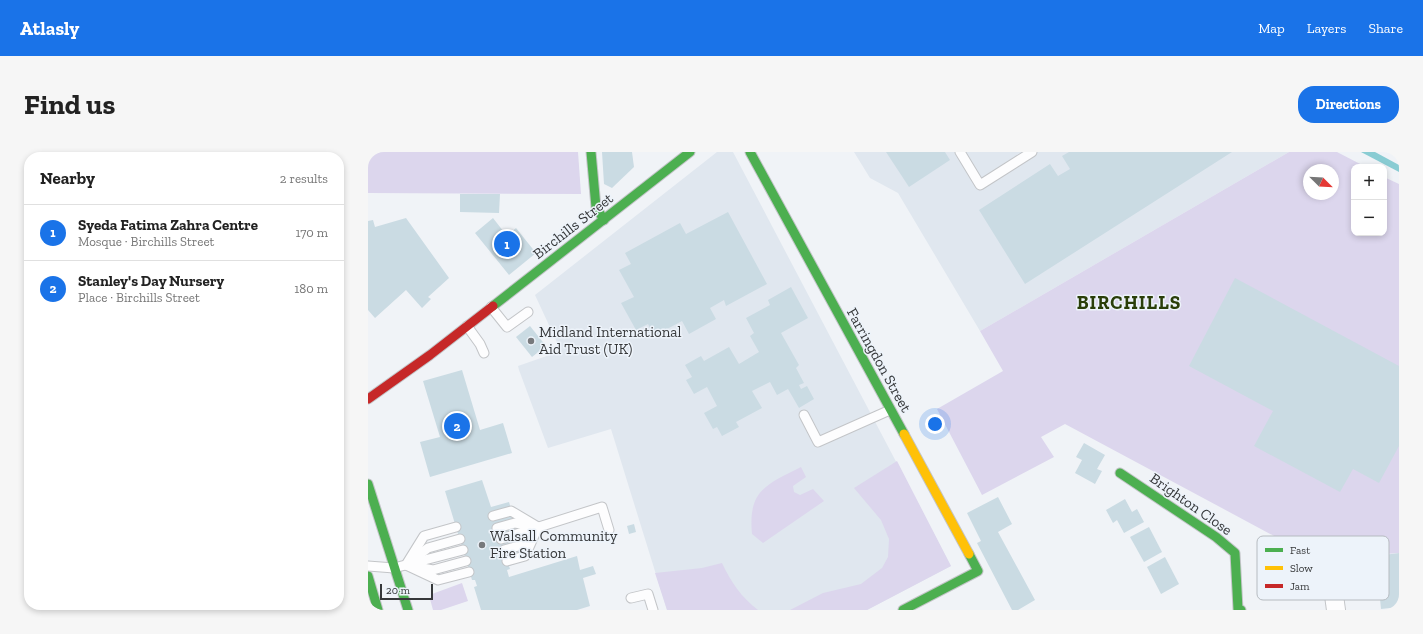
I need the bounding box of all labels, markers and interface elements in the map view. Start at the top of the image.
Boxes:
text: Atlasly [20,17,79,40]
text: Map [1258,20,1285,37]
text: Layers [1307,20,1346,37]
text: Share [1368,20,1403,37]
button: Directions [1298,86,1399,123]
text: Find us [24,88,115,121]
north arrow [1303,164,1339,200]
map controls [1351,164,1387,236]
button: + [1351,164,1387,200]
text: Nearby [40,168,95,188]
text: 2 results [280,171,328,186]
street label: Birchills Street [529,189,617,263]
button: − [1351,200,1387,236]
text: Syeda Fatima Zahra Centre [78,216,258,234]
text: 1 [50,225,56,240]
text: 170 m [295,225,328,240]
pin: 1 [494,229,520,259]
text: Mosque · Birchills Street [78,234,214,249]
text: Stanley's Day Nursery [78,272,224,290]
text: 2 [50,281,56,296]
text: 180 m [294,281,328,296]
text: Place · Birchills Street [78,290,200,305]
district label: BIRCHILLS [1077,291,1181,314]
street label: Farringdon Street [843,305,915,416]
place label: Midland International Aid Trust (UK) [539,323,682,358]
marker: Midland International Aid Trust (UK) [526,336,536,346]
pin: 2 [444,411,470,441]
your location [925,414,945,434]
street label: Brighton Close [1146,469,1236,539]
place label: Walsall Community Fire Station [490,527,618,562]
legend [1257,536,1389,600]
marker: Walsall Community Fire Station [477,540,487,550]
text: Fast [1290,544,1311,557]
text: Slow [1290,562,1313,575]
text: Jam [1290,580,1310,593]
scale bar [380,582,433,601]
text: 20 m [386,584,410,597]

